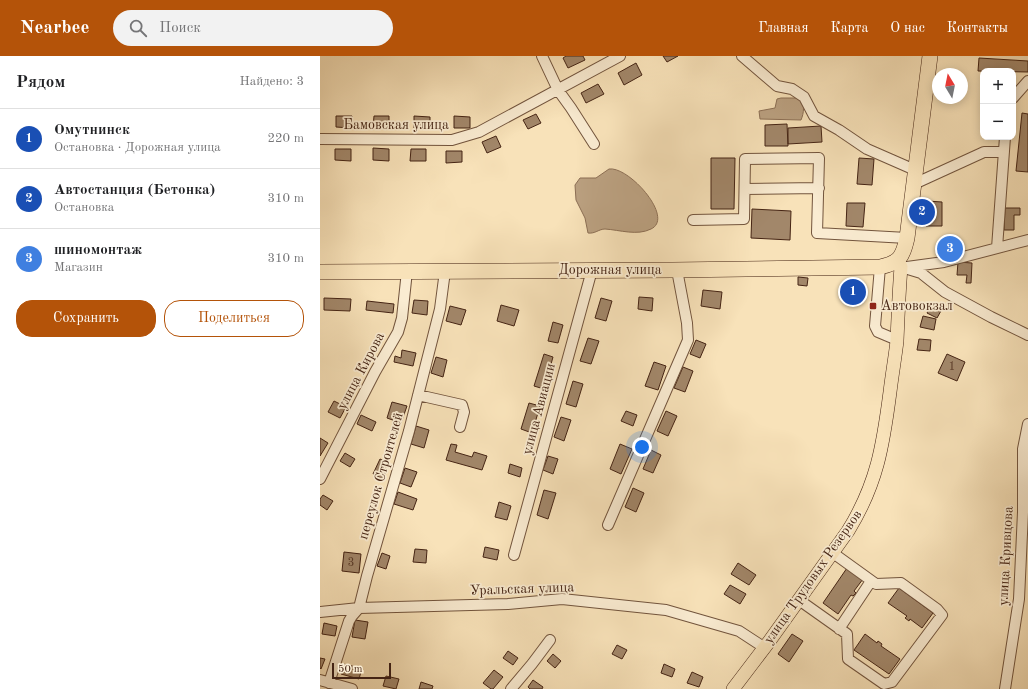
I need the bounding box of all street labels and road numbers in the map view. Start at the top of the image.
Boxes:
street label: Бамовская улица [343,118,449,132]
street label: Дорожная улица [558,263,662,277]
street label: улица Кирова [335,330,387,412]
street label: улица Авиации [520,362,558,456]
street label: переулок Строителей [356,411,406,541]
street label: улица Кривцова [996,506,1016,606]
street label: улица Трудовых Резервов [761,507,865,646]
street label: Уральская улица [470,580,574,598]

